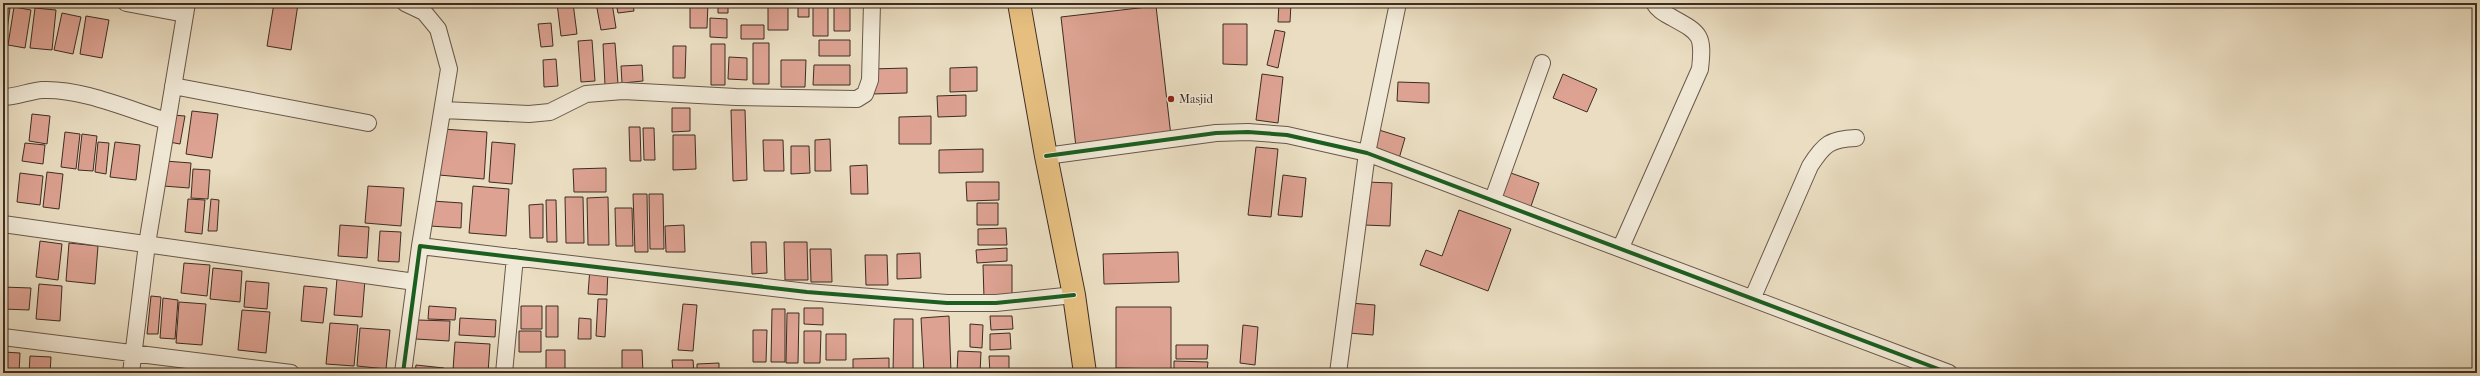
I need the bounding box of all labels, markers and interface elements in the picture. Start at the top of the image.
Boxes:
place label: Masjid [1179,92,1213,106]
marker: Masjid [1166,94,1176,104]

